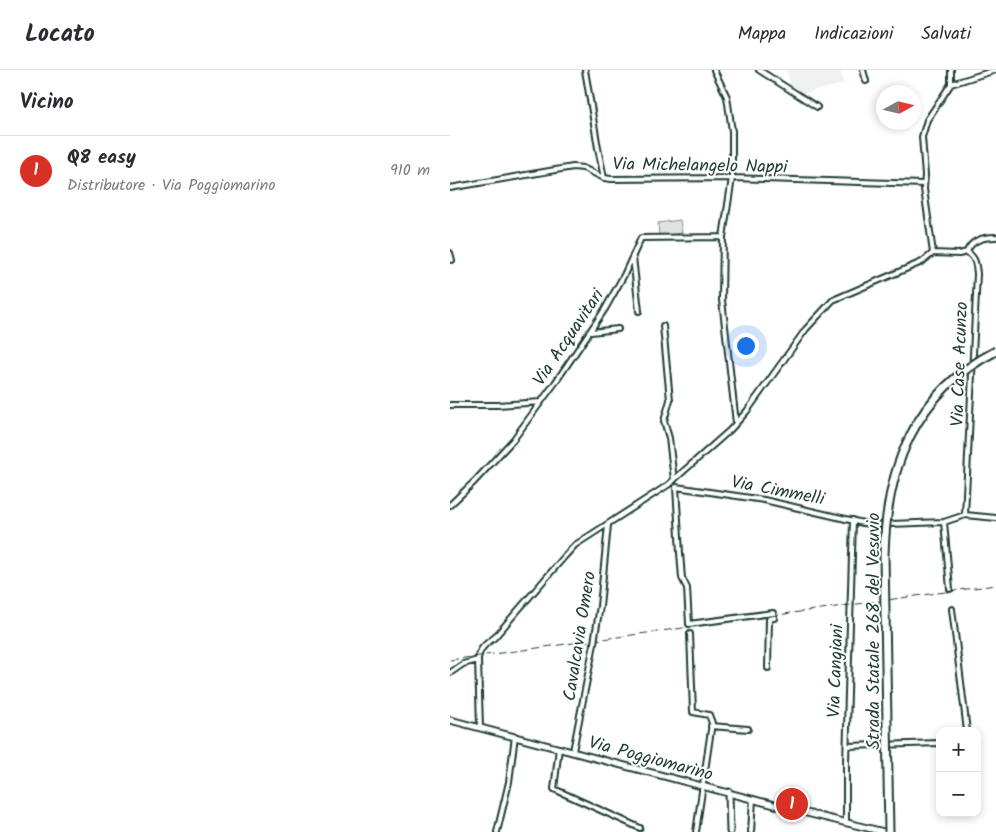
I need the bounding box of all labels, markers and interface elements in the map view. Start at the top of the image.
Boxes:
text: Locato [25,15,95,54]
text: Mappa [738,20,786,49]
text: Indicazioni [814,20,893,49]
text: Salvati [921,20,971,49]
north arrow [876,85,921,130]
text: Vicino [20,86,74,119]
text: Q8 easy [67,143,136,173]
street label: Via Michelangelo Nappi [612,150,788,183]
text: 1 [34,158,38,183]
text: 910 m [390,158,430,183]
text: Distributore · Via Poggiomarino [67,173,275,198]
street label: Via Acquavitari [526,283,613,392]
street label: Via Case Acunzo [944,301,977,427]
your location [733,333,759,359]
street label: Via Cimmelli [729,468,828,515]
street label: Strada Statale 268 del Vesuvio [860,513,889,749]
street label: Cavalcavia Omero [556,569,605,703]
street label: Via Cangiani [820,623,853,718]
map controls [936,727,981,817]
button: + [936,727,981,772]
street label: Via Poggiomarino [585,729,716,790]
button: − [936,772,981,817]
pin: 1 [776,785,808,823]

